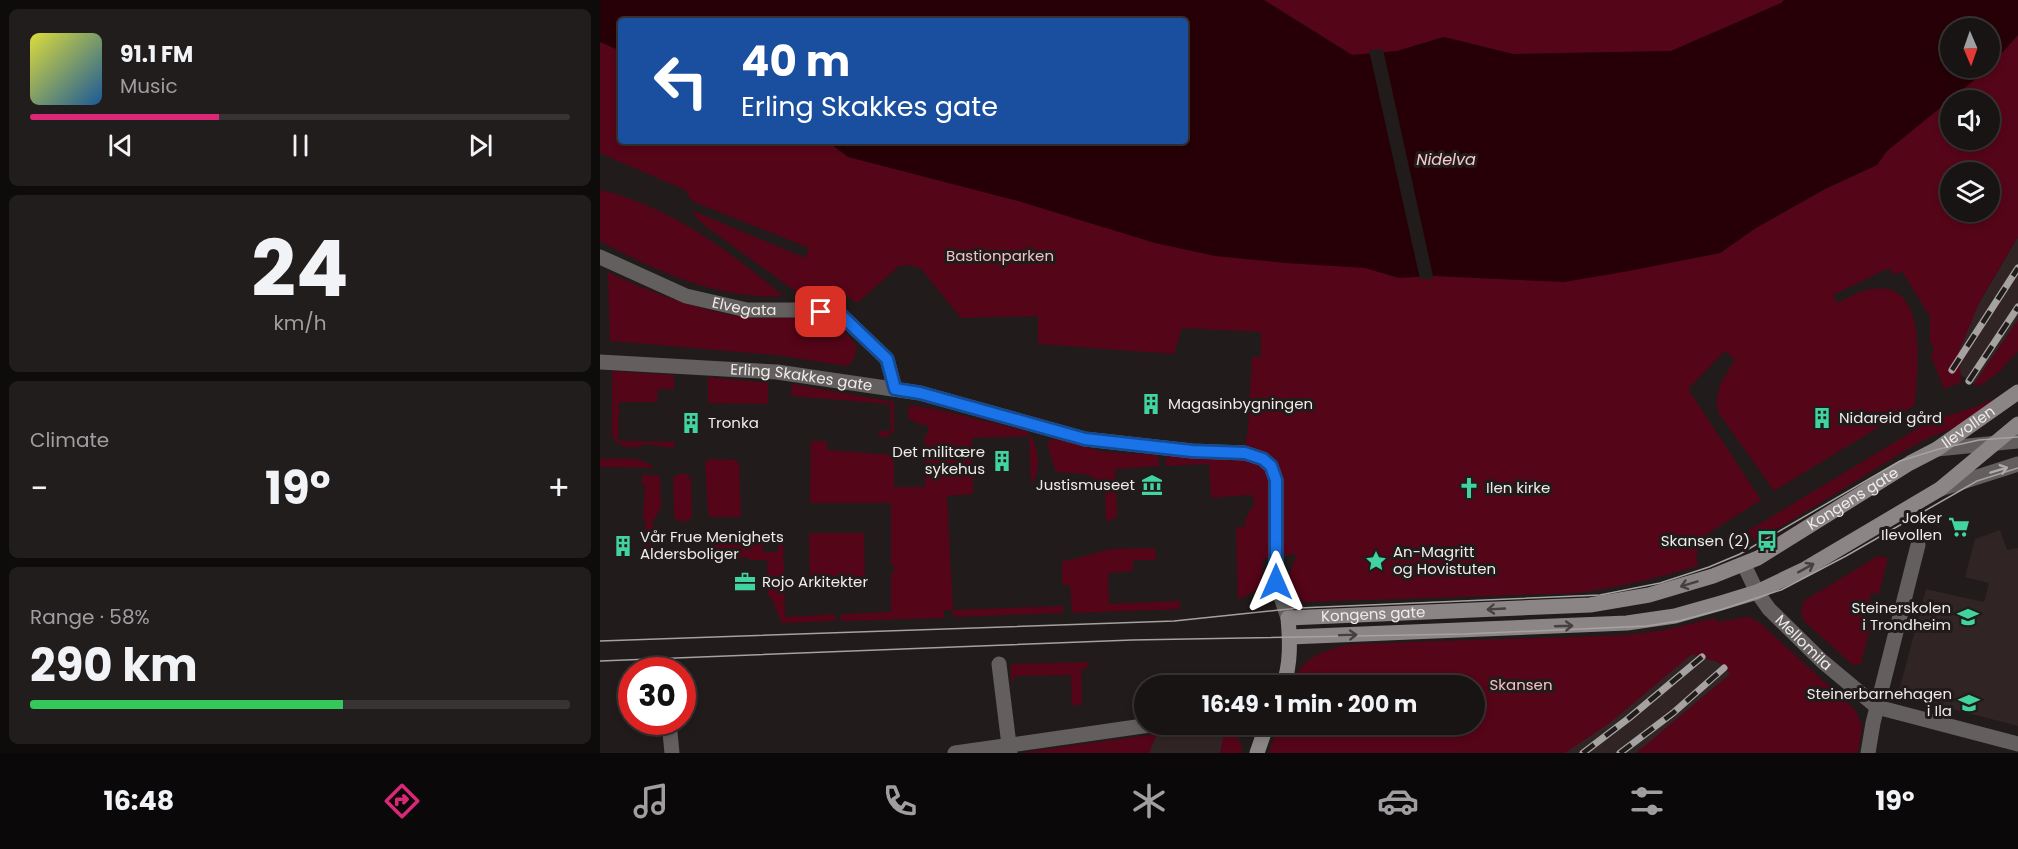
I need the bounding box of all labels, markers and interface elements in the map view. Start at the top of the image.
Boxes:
north arrow [1940,18,2000,78]
map controls [1940,18,2000,222]
text: 40 m [741,32,850,91]
text: 91.1 FM [120,39,193,70]
icon: left [642,42,720,120]
text: Music [120,72,178,100]
text: Erling Skakkes gate [741,88,998,125]
button: sound [1940,90,2000,150]
icon: previous [104,129,137,162]
icon: pause [284,129,317,162]
icon: next [464,129,497,162]
water label: Nidelva [1416,148,1476,171]
button: layers [1940,162,2000,222]
text: 24 [251,214,349,323]
park label: Bastionparken [946,245,1054,266]
pin [795,286,846,337]
street label: Elvegata [710,291,776,321]
icon: arrive [804,295,837,328]
text: km/h [273,309,327,337]
street label: Erling Skakkes gate [730,358,874,396]
building icon: Magasinbygningen [1139,392,1163,416]
place label: Magasinbygningen [1168,393,1313,414]
street label: Ilevollen [1937,400,1999,453]
building icon: Nidareid gård [1810,406,1834,430]
place label: Nidareid gård [1839,407,1942,428]
building icon: Tronka [679,411,703,435]
place label: Tronka [708,412,759,433]
text: Climate [30,426,109,454]
place label: Det militære sykehus [892,441,985,479]
building icon: Det militære sykehus [990,449,1014,473]
text: 19° [265,457,331,520]
street label: Kongens gate [1803,462,1902,535]
one-way arrow [1989,463,2008,474]
text: − [30,465,48,512]
text: + [547,465,570,512]
museum icon: Justismuseet [1140,473,1164,497]
place label: Justismuseet [1036,474,1135,495]
church icon: Ilen kirke [1457,476,1481,500]
place label: Ilen kirke [1486,477,1550,498]
place label: Joker Ilevollen [1881,507,1942,545]
supermarket icon: Joker Ilevollen [1947,515,1971,539]
place label: Vår Frue Menighets Aldersboliger [640,526,784,564]
bus stop icon: Skansen (2) [1755,529,1779,553]
place label: Skansen (2) [1661,530,1750,551]
building icon: Vår Frue Menighets Aldersboliger [611,534,635,558]
place label: An-Magritt og Hovistuten [1393,541,1496,579]
place icon: An-Magritt og Hovistuten [1364,549,1388,573]
position arrow [1244,550,1308,614]
one-way arrow [1797,562,1814,574]
office icon: Rojo Arkitekter [733,570,757,594]
place label: Rojo Arkitekter [762,571,868,592]
one-way arrow [1680,579,1699,590]
place label: Steinerskolen i Trondheim [1852,597,1951,635]
street label: Kongens gate [1321,601,1426,627]
text: Range · 58% [30,603,150,631]
one-way arrow [1487,603,1507,614]
school or university icon: Steinerskolen i Trondheim [1956,605,1980,629]
street label: Mellomila [1771,610,1837,675]
one-way arrow [1554,620,1574,631]
one-way arrow [1338,629,1358,640]
text: 290 km [30,634,198,697]
speed limit sign: 30 [618,657,696,735]
park label: Skansen [1489,674,1553,695]
place label: Steinerbarnehagen i Ila [1807,683,1952,721]
text: 16:49 · 1 min · 200 m [1202,689,1417,720]
school or university icon: Steinerbarnehagen i Ila [1957,691,1981,715]
icon: directions [381,780,423,822]
icon: music [630,780,672,822]
icon: phone [879,780,921,822]
icon: climate [1128,780,1170,822]
icon: car [1377,780,1419,822]
icon: filters [1626,780,1668,822]
text: 16:48 [103,782,174,819]
text: 19° [1875,782,1914,819]

